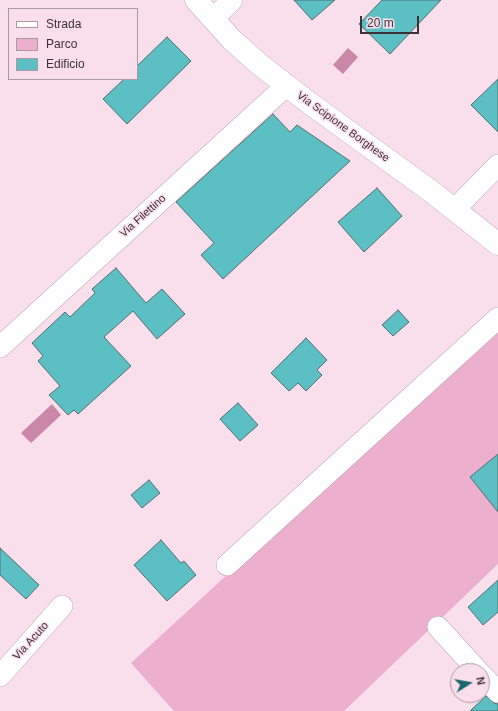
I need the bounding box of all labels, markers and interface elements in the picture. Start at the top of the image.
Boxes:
legend [8,8,138,80]
scale bar [362,8,421,34]
text: 20 m [367,16,394,30]
text: Strada [46,17,81,31]
text: Parco [46,37,77,51]
text: Edificio [46,57,85,71]
street label: Via Scipione Borghese [294,89,392,165]
street label: Via Filettino [117,192,169,240]
street label: Via Acuto [10,619,52,663]
north arrow [450,663,490,703]
text: N [474,676,487,686]

